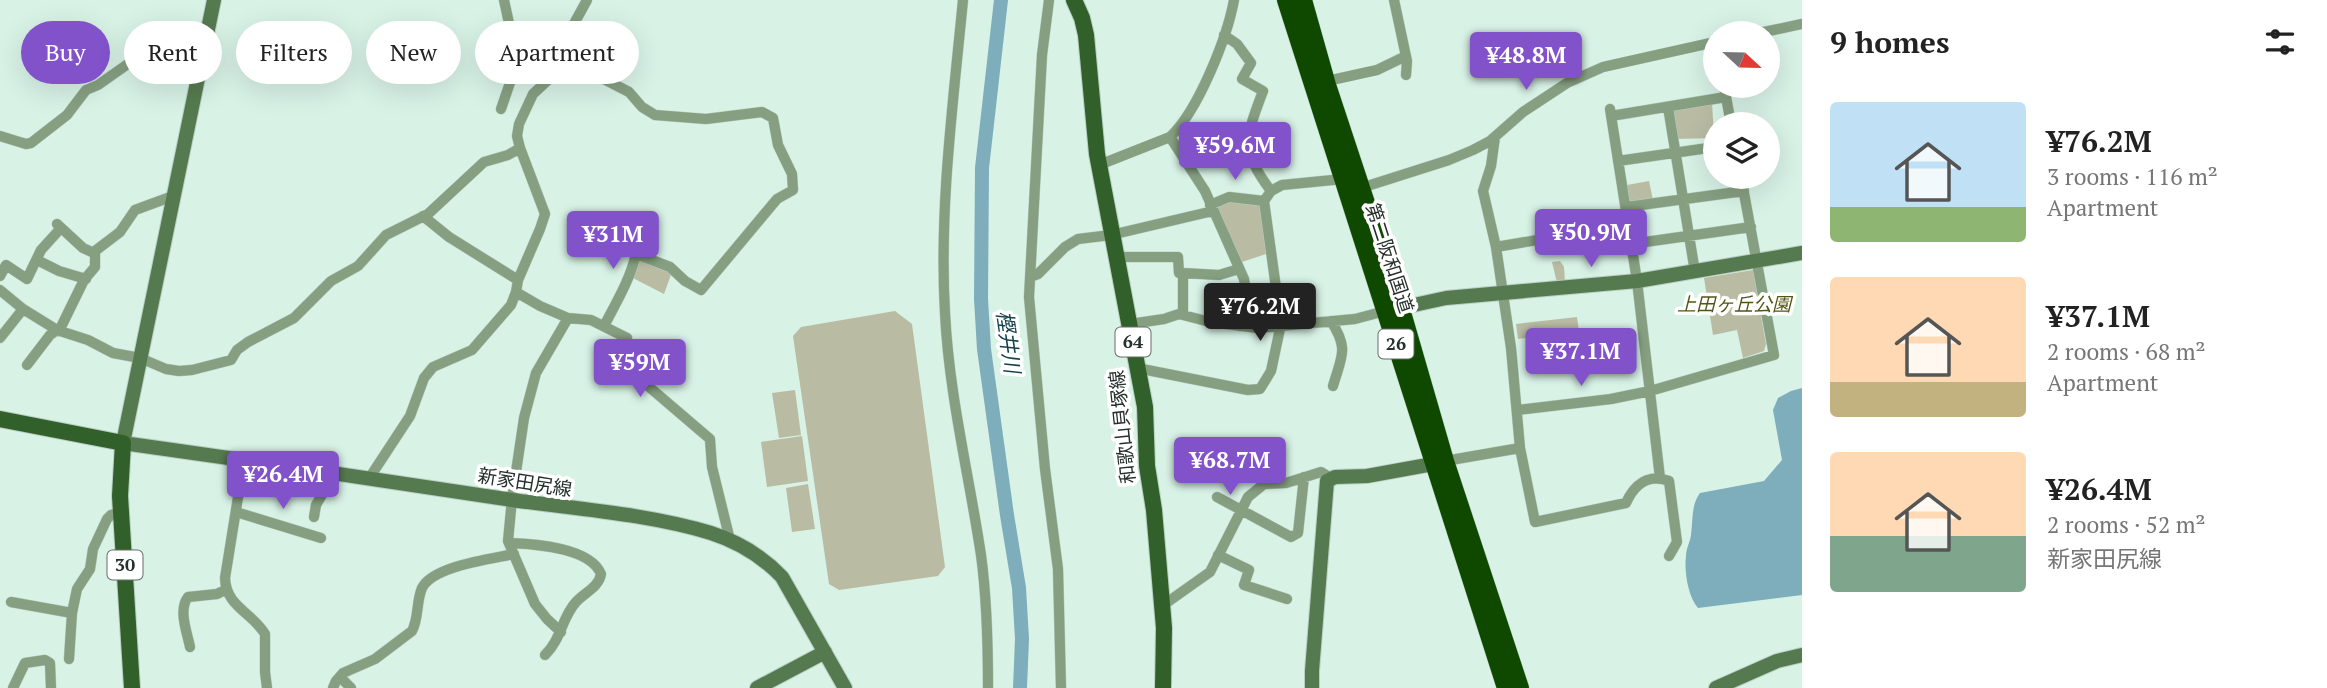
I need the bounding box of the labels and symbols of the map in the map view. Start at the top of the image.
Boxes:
north arrow [1703,21,1780,98]
pin: ¥48.8M [1469,32,1583,92]
pin: ¥59.6M [1178,122,1292,182]
street label: 第二阪和国道 [1361,200,1420,316]
pin: ¥50.9M [1534,210,1648,269]
pin: ¥31M [572,212,654,271]
pin: ¥76.2M [1203,284,1317,343]
park label: 上田ヶ丘公園 [1677,291,1794,316]
water label: 樫井川 [991,309,1028,377]
road number: 64 [1116,328,1150,356]
pin: ¥37.1M [1524,328,1638,388]
road number: 26 [1378,330,1414,358]
pin: ¥59M [599,340,681,399]
street label: 和歌山貝塚線 [1103,369,1140,485]
pin: ¥68.7M [1173,438,1287,497]
pin: ¥26.4M [226,452,340,511]
street label: 新家田尻線 [476,462,574,501]
road number: 30 [108,550,142,580]

